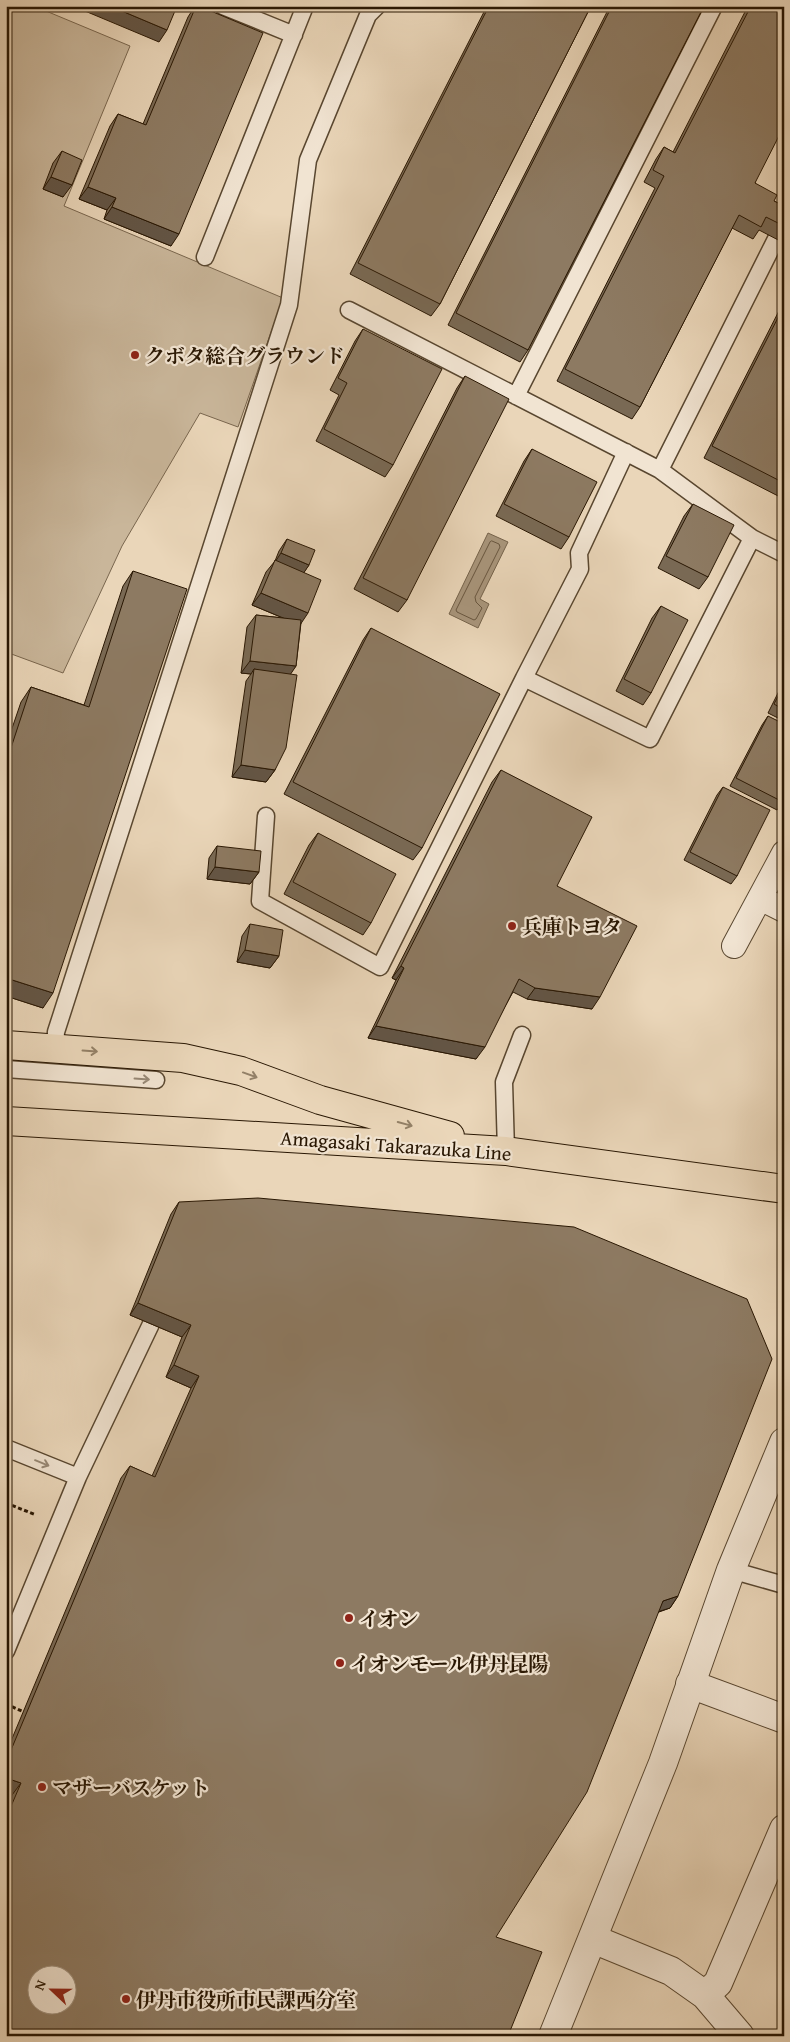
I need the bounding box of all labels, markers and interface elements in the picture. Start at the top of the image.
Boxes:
place label: クボタ総合グラウンド [145,341,345,370]
marker: クボタ総合グラウンド [129,349,141,361]
place label: 兵庫トヨタ [522,912,622,941]
marker: 兵庫トヨタ [506,920,518,932]
one-way arrow [81,1046,97,1056]
one-way arrow [242,1070,257,1080]
one-way arrow [134,1074,150,1084]
one-way arrow [396,1119,412,1129]
street label: Amagasaki Takarazuka Line [280,1122,512,1168]
one-way arrow [34,1459,49,1468]
place label: イオン [359,1604,418,1633]
marker: イオン [343,1612,355,1624]
place label: イオンモール伊丹昆陽 [350,1649,548,1678]
marker: イオンモール伊丹昆陽 [334,1657,346,1669]
place label: マザーバスケット [52,1773,210,1802]
marker: マザーバスケット [36,1781,48,1793]
north arrow [28,1964,78,2014]
text: N [29,1976,51,1993]
place label: 伊丹市役所市民課西分室 [136,1985,356,2014]
marker: 伊丹市役所市民課西分室 [120,1993,132,2005]

